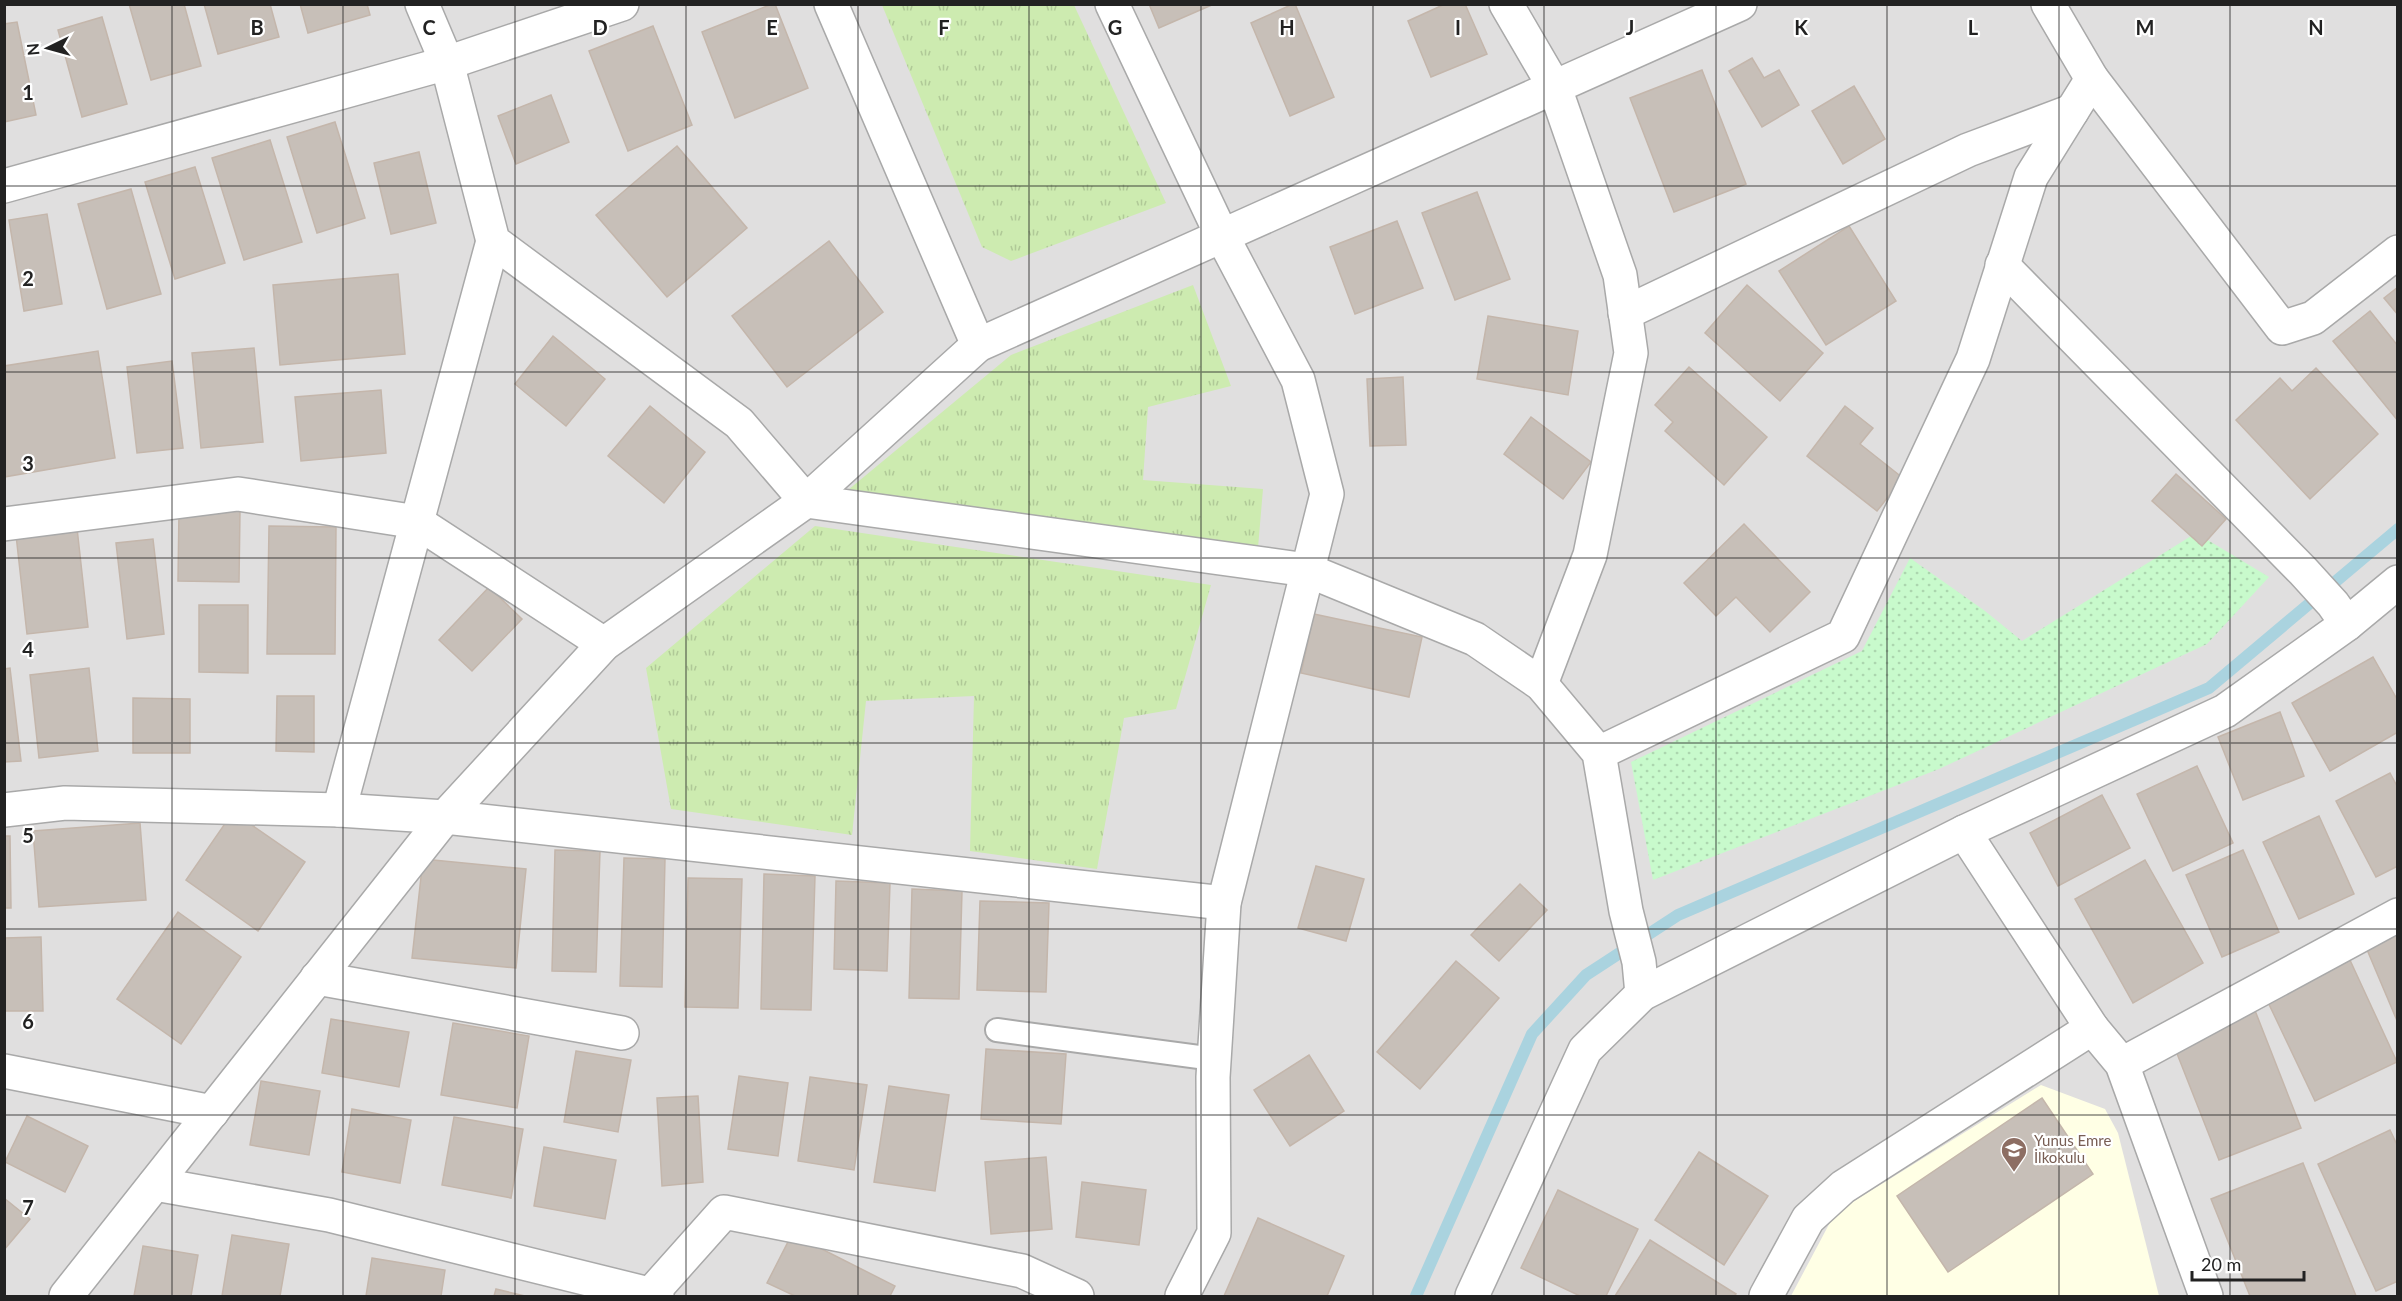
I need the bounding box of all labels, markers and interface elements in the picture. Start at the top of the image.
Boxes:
text: B [250,15,264,39]
text: C [422,15,436,39]
text: D [592,15,608,39]
text: E [766,15,778,39]
text: F [938,15,950,39]
text: G [1108,15,1122,39]
text: H [1279,15,1295,39]
text: I [1455,15,1461,39]
text: J [1626,15,1634,39]
text: K [1794,15,1808,39]
text: L [1968,15,1979,39]
text: M [2136,15,2154,39]
text: N [2308,15,2324,39]
north arrow [18,18,78,78]
text: N [23,42,43,56]
text: 1 [22,80,34,104]
text: 2 [22,266,34,290]
text: 3 [22,451,34,475]
text: 4 [22,637,34,661]
text: 5 [22,823,34,847]
text: 6 [22,1009,34,1033]
place label: Yunus Emre İlkokulu [2034,1131,2111,1166]
school or university icon: Yunus Emre İlkokulu [1999,1135,2029,1173]
text: 7 [22,1195,34,1219]
scale bar [2192,1244,2304,1282]
text: 20 m [2201,1253,2241,1275]

